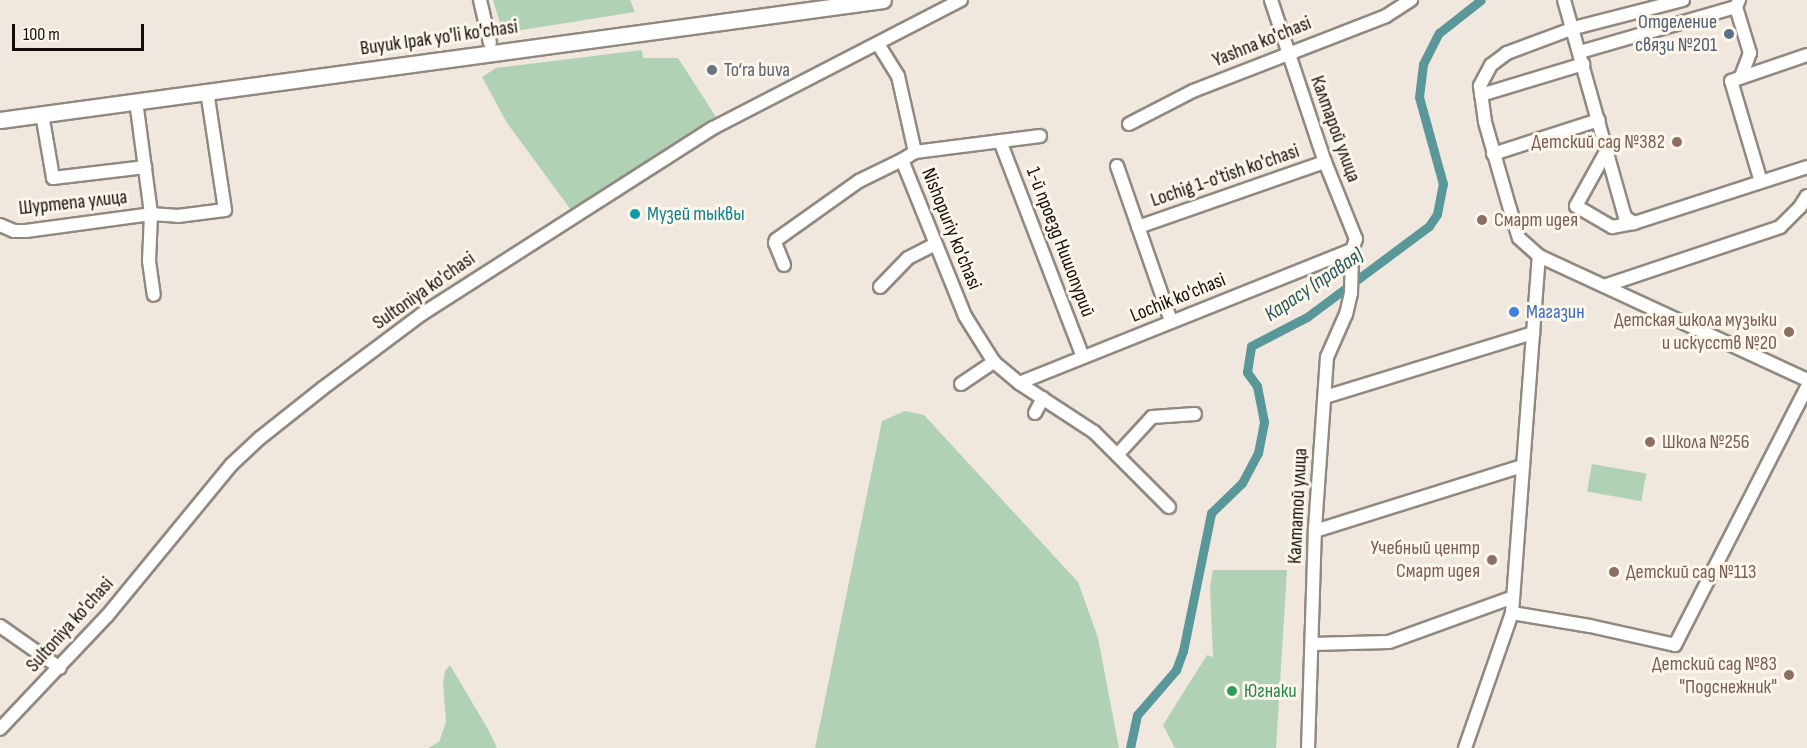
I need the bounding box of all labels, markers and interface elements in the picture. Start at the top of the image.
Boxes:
street label: Yashna ko'chasi [1209,11,1315,73]
place label: Отделение связи №201 [1635,11,1717,58]
scale bar [15,12,147,50]
street label: Buyuk Ipak yo'li ko'chasi [359,15,519,61]
text: 100 m [23,24,60,45]
marker: Отделение связи №201 [1722,27,1736,41]
place label: To‘ra buva [724,58,790,82]
marker: To‘ra buva [705,63,719,77]
street label: Калтарой улица [1305,73,1365,185]
place label: Детский сад №382 [1531,130,1665,154]
marker: Детский сад №382 [1670,135,1684,149]
street label: Lochig 1-o'tish ko'chasi [1148,139,1302,213]
street label: 1-й проезд Нишопурий [1020,164,1100,320]
street label: Nishopuriy ko'chasi [916,165,986,293]
street label: Шуртепа улица [18,185,128,221]
place label: Музей тыквы [647,202,745,226]
marker: Музей тыквы [628,207,642,221]
place label: Смарт идея [1494,208,1578,232]
marker: Смарт идея [1475,213,1489,227]
water label: Карасу (правая) [1260,243,1368,327]
street label: Sultoniya ko'chasi [368,247,480,335]
street label: Lochik ko'chasi [1127,268,1229,328]
place label: Магазин [1526,300,1585,324]
marker: Магазин [1507,305,1521,319]
place label: Детская школа музыки и искусств №20 [1614,308,1777,355]
marker: Детская школа музыки и искусств №20 [1782,325,1796,339]
place label: Школа №256 [1662,430,1750,454]
marker: Школа №256 [1643,435,1657,449]
street label: Калтатой улица [1283,447,1313,565]
place label: Учебный центр Смарт идея [1371,536,1480,583]
marker: Учебный центр Смарт идея [1485,553,1499,567]
place label: Детский сад №113 [1626,560,1756,584]
marker: Детский сад №113 [1607,565,1621,579]
street label: Sultoniya ko'chasi [21,573,119,677]
place label: Детский сад №83 "Подснежник" [1652,652,1777,699]
marker: Детский сад №83 "Подснежник" [1782,668,1796,682]
place label: Югнаки [1244,679,1297,703]
marker: Югнаки [1225,684,1239,698]

